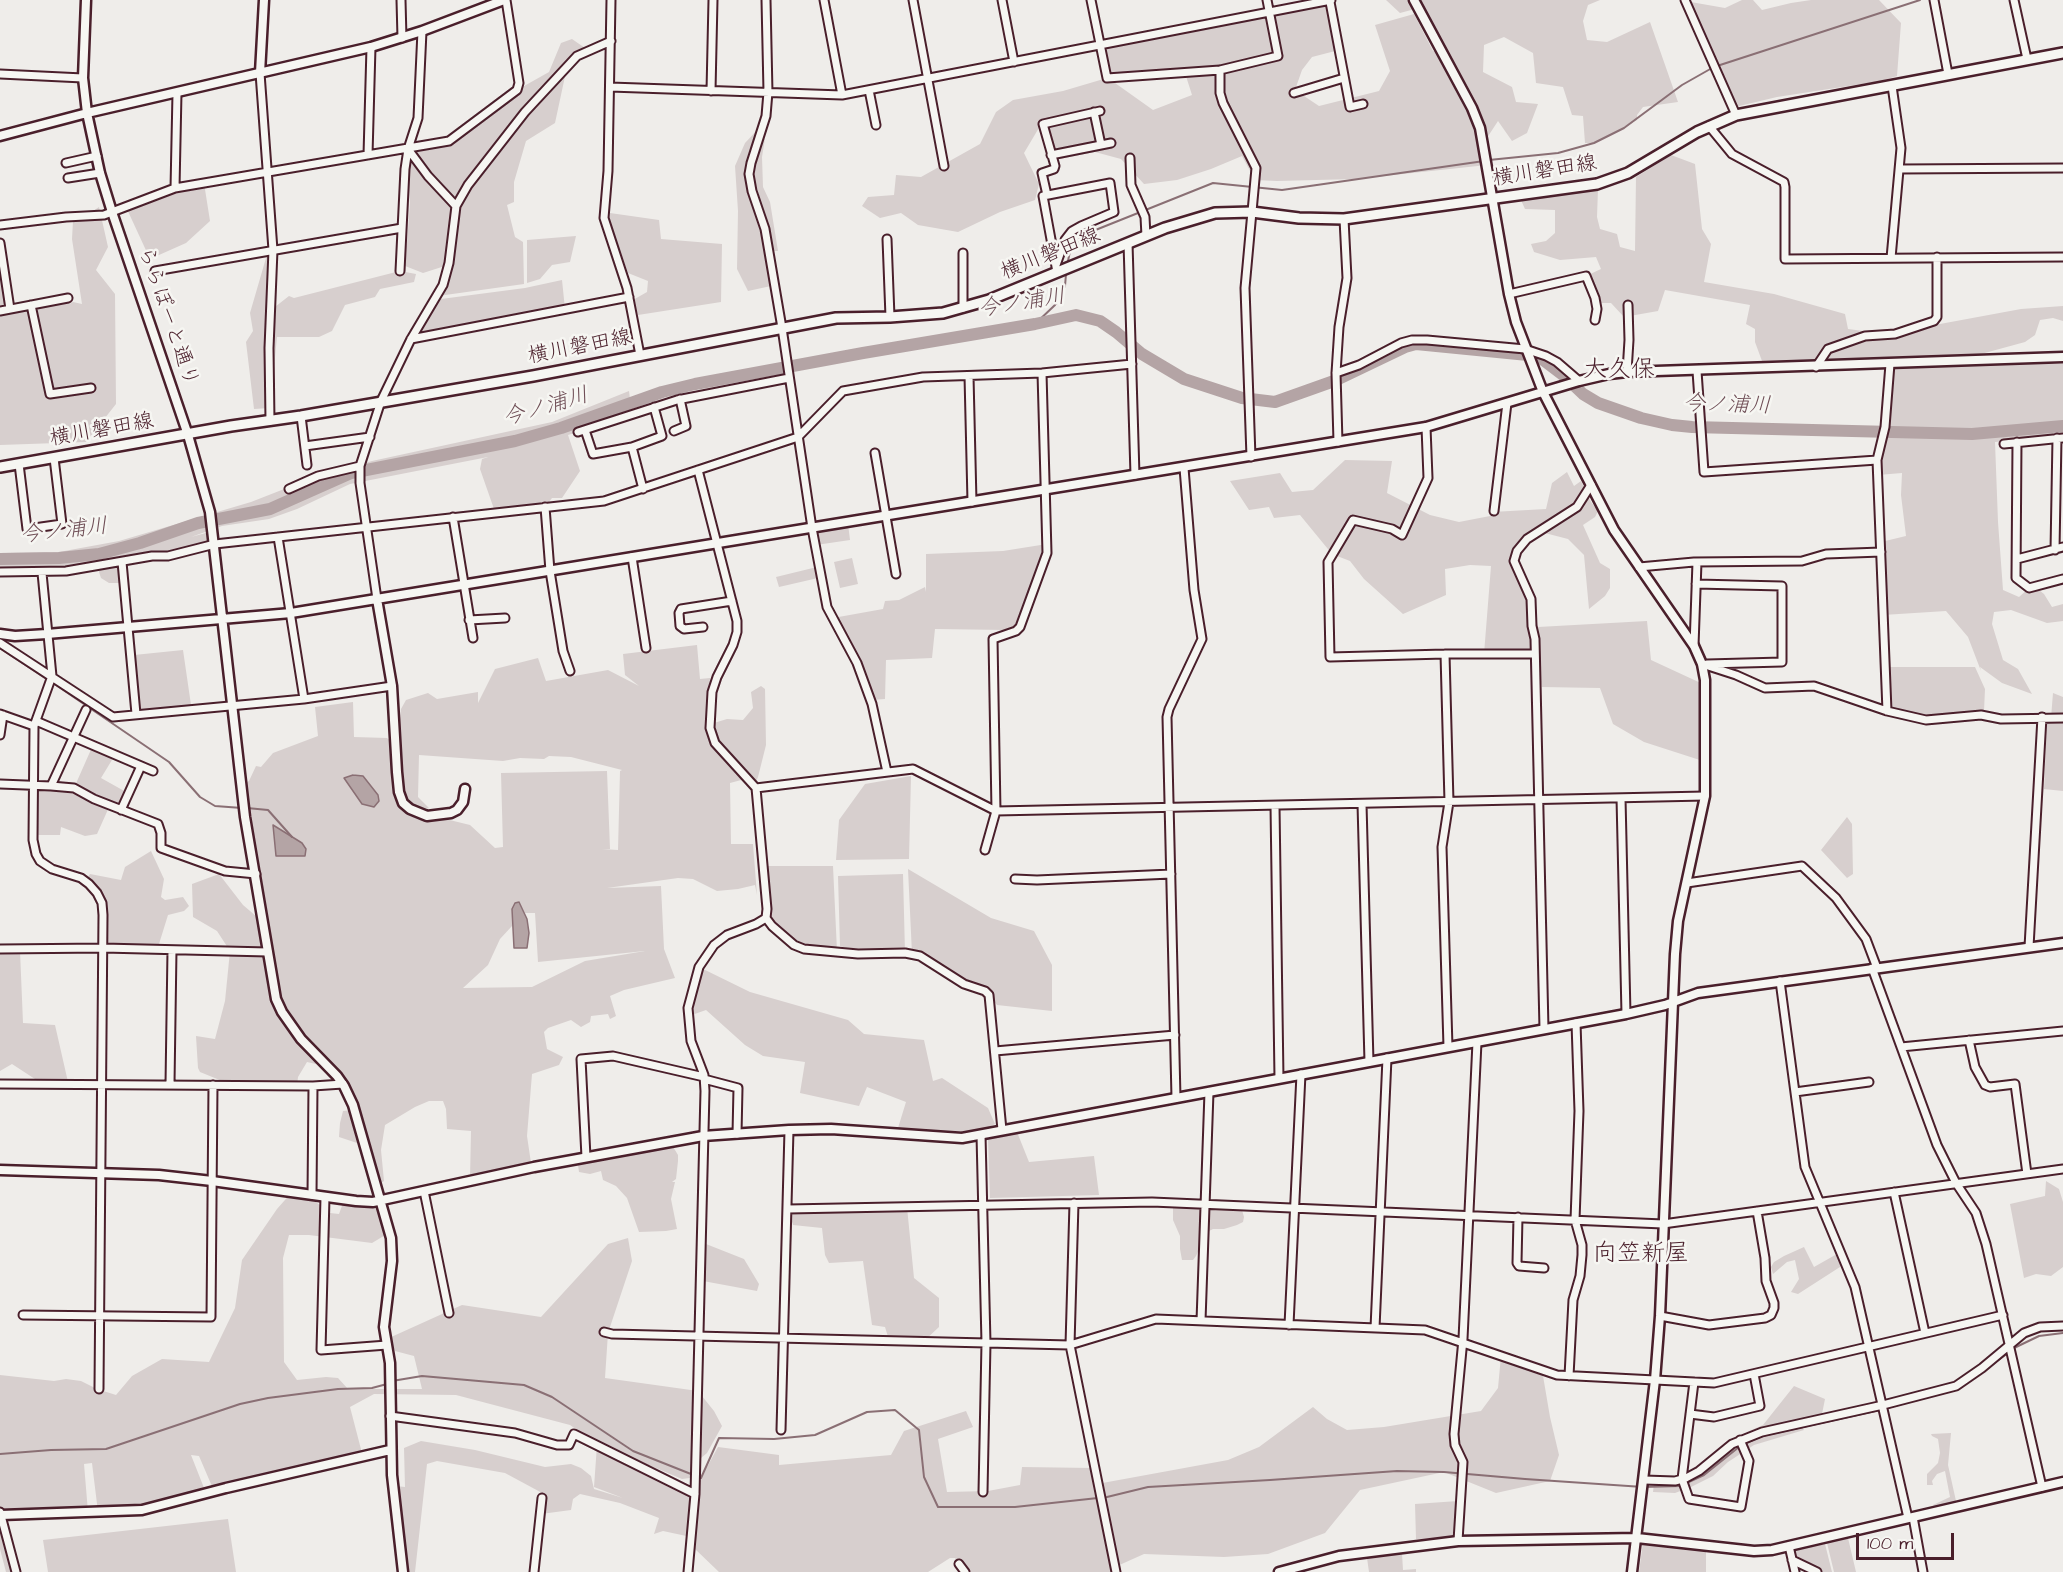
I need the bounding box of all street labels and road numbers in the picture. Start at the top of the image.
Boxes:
street label: 横川磐田線 [1491,151,1599,193]
street label: 横川磐田線 [998,224,1104,286]
street label: ららぽーと通り [131,244,203,390]
street label: 横川磐田線 [526,326,634,370]
street label: 横川磐田線 [48,409,156,453]

